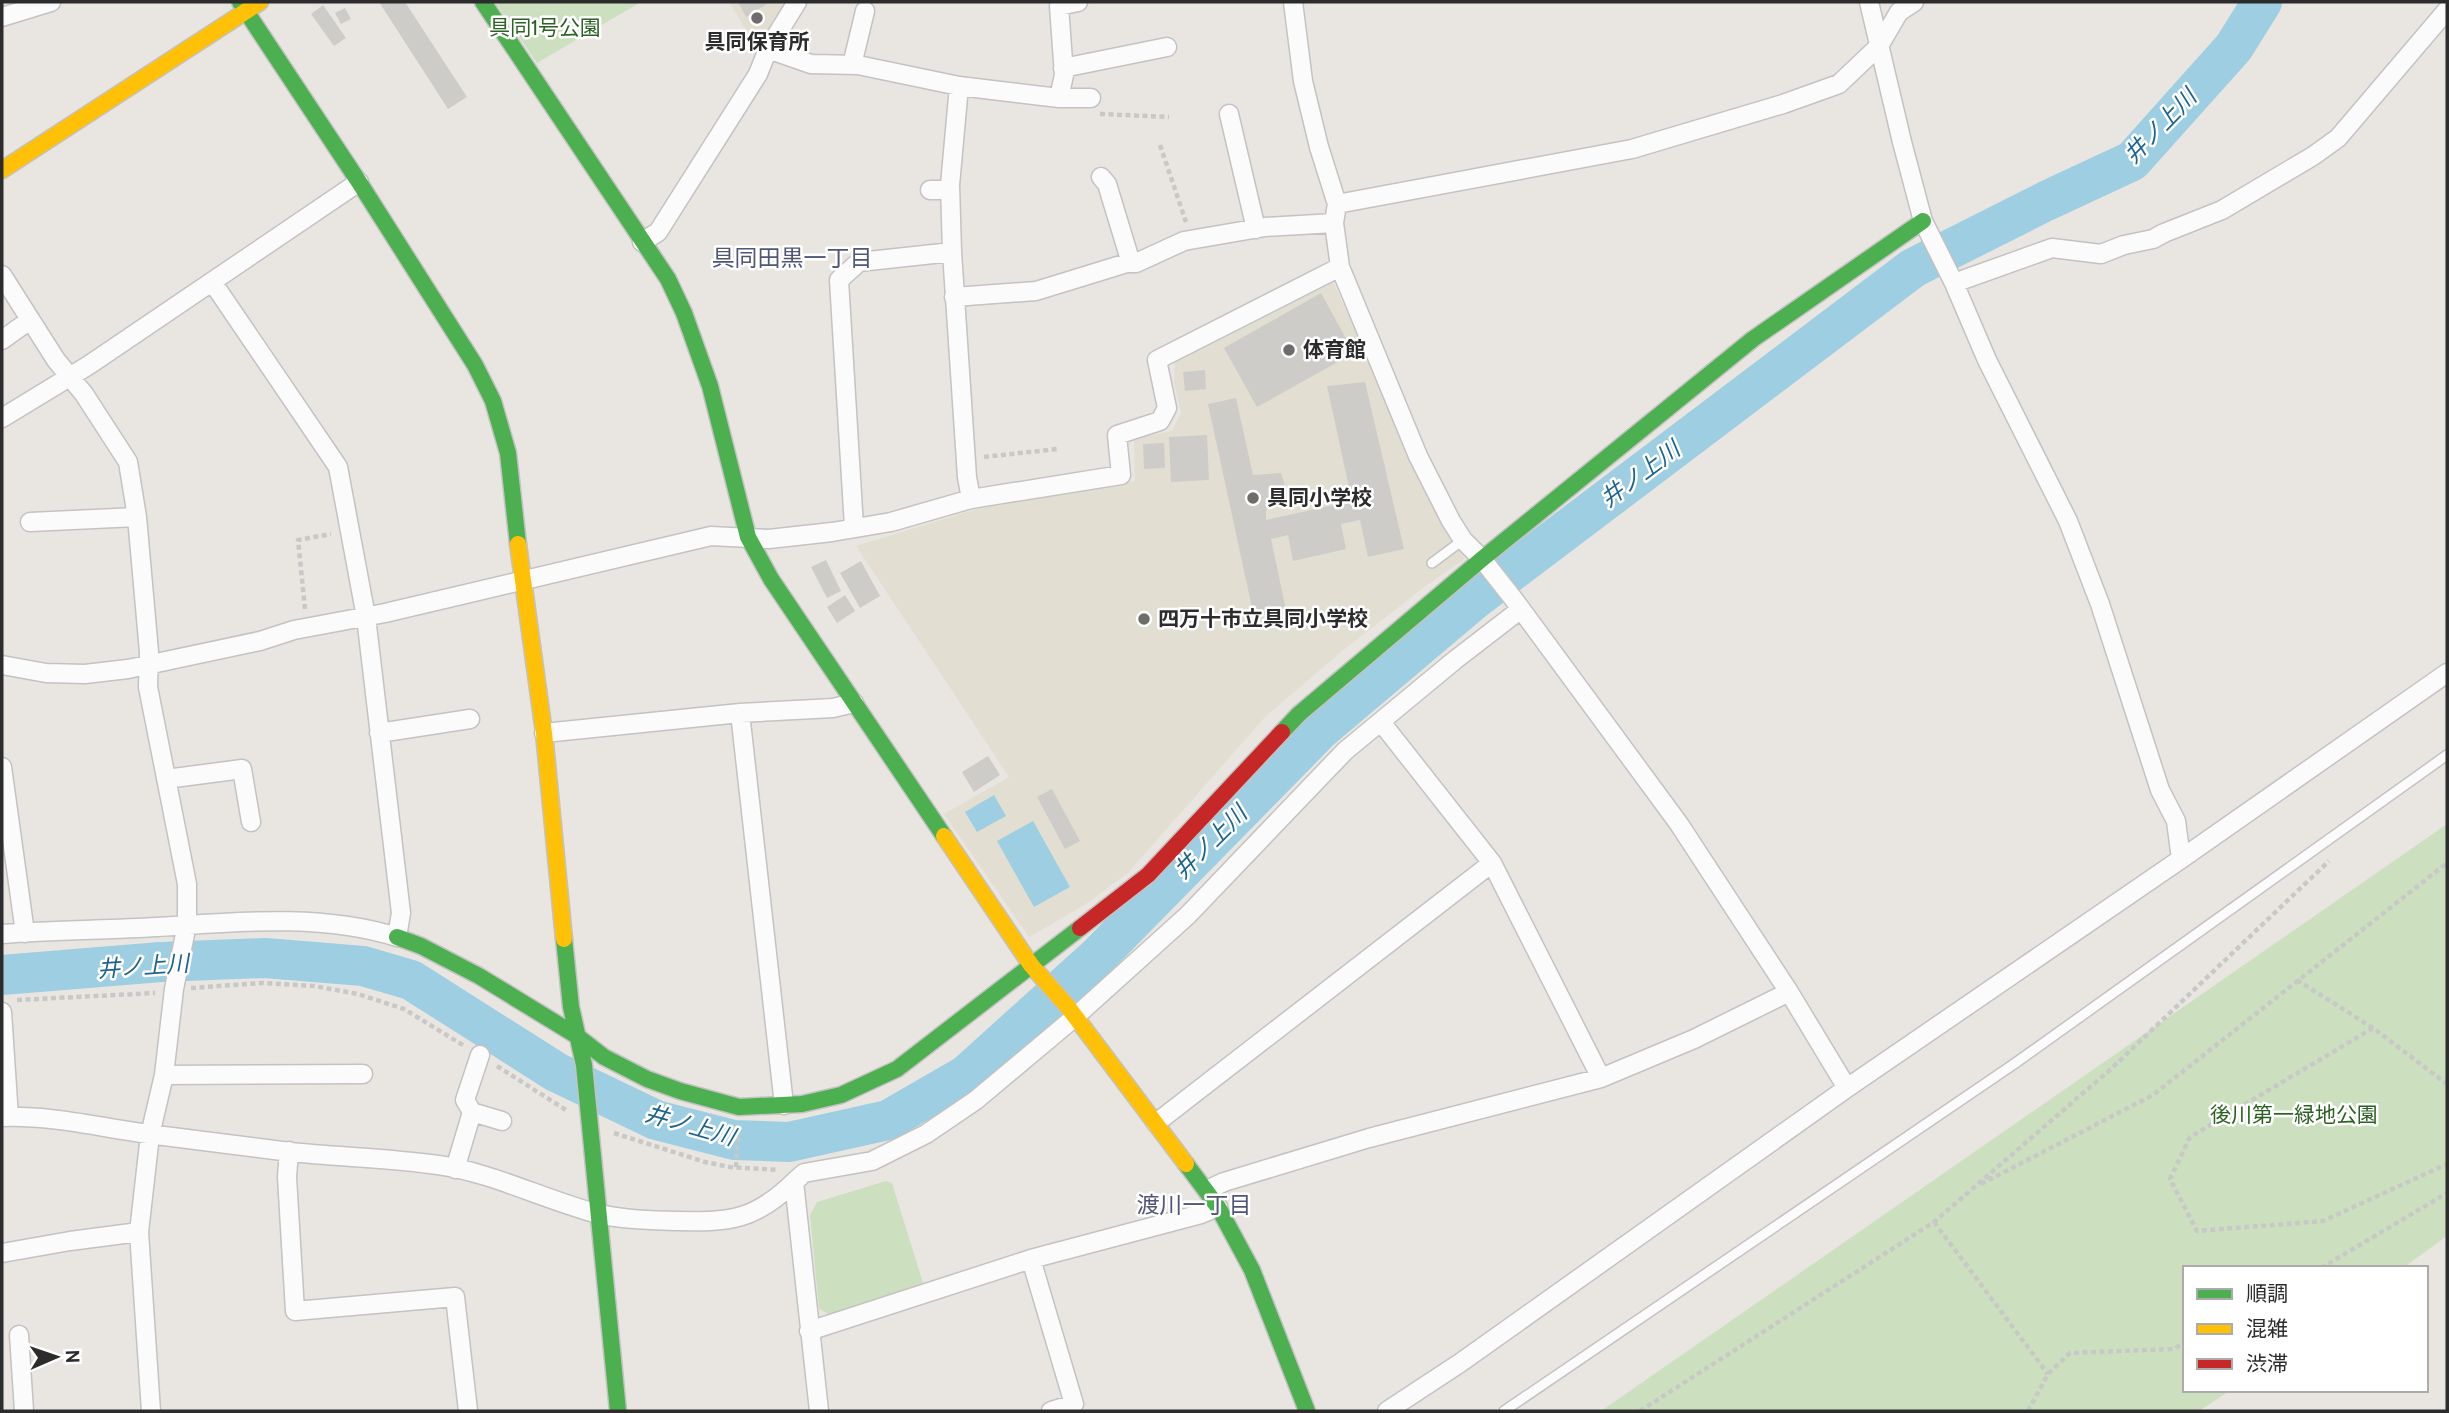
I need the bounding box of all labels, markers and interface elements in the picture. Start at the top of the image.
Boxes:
marker: 具同保育所 [749,10,765,26]
park label: 具同1号公園 [489,15,601,40]
place label: 具同保育所 [705,29,810,54]
water label: 井ノ上川 [2118,81,2204,169]
district label: 具同田黒一丁目 [712,244,873,272]
place label: 体育館 [1303,337,1366,362]
marker: 体育館 [1281,342,1297,358]
water label: 井ノ上川 [1595,433,1688,513]
place label: 具同小学校 [1267,485,1372,510]
marker: 具同小学校 [1245,490,1261,506]
place label: 四万十市立具同小学校 [1158,606,1368,631]
marker: 四万十市立具同小学校 [1136,611,1152,627]
water label: 井ノ上川 [1168,797,1255,884]
water label: 井ノ上川 [96,949,193,983]
water label: 井ノ上川 [642,1099,741,1152]
park label: 後川第一緑地公園 [2210,1102,2378,1127]
district label: 渡川一丁目 [1137,1191,1252,1219]
legend [2183,1266,2428,1392]
text: 順調 [2246,1281,2288,1306]
text: 混雑 [2246,1316,2288,1341]
north arrow [21,1322,91,1392]
text: N [61,1349,84,1364]
text: 渋滞 [2246,1351,2288,1376]

